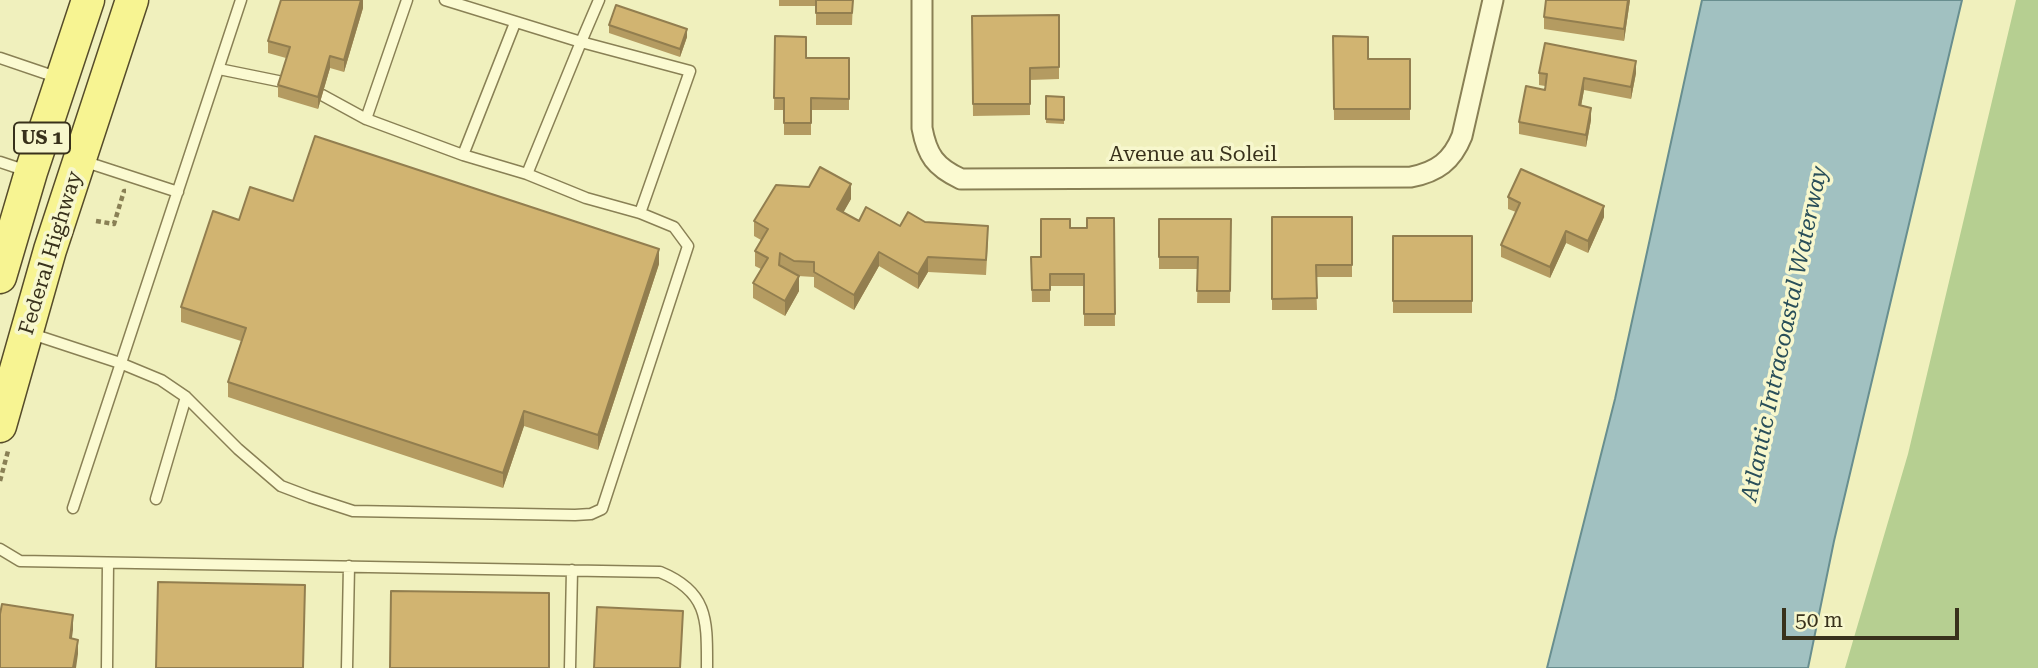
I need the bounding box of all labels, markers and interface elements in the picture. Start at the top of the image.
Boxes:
road number: US 1 [14,122,70,154]
street label: Avenue au Soleil [1109,142,1277,168]
water label: Atlantic Intracoastal Waterway [1736,164,1834,504]
street label: Federal Highway [14,168,88,338]
scale bar [1786,594,1963,638]
text: 50 m [1795,608,1843,632]

